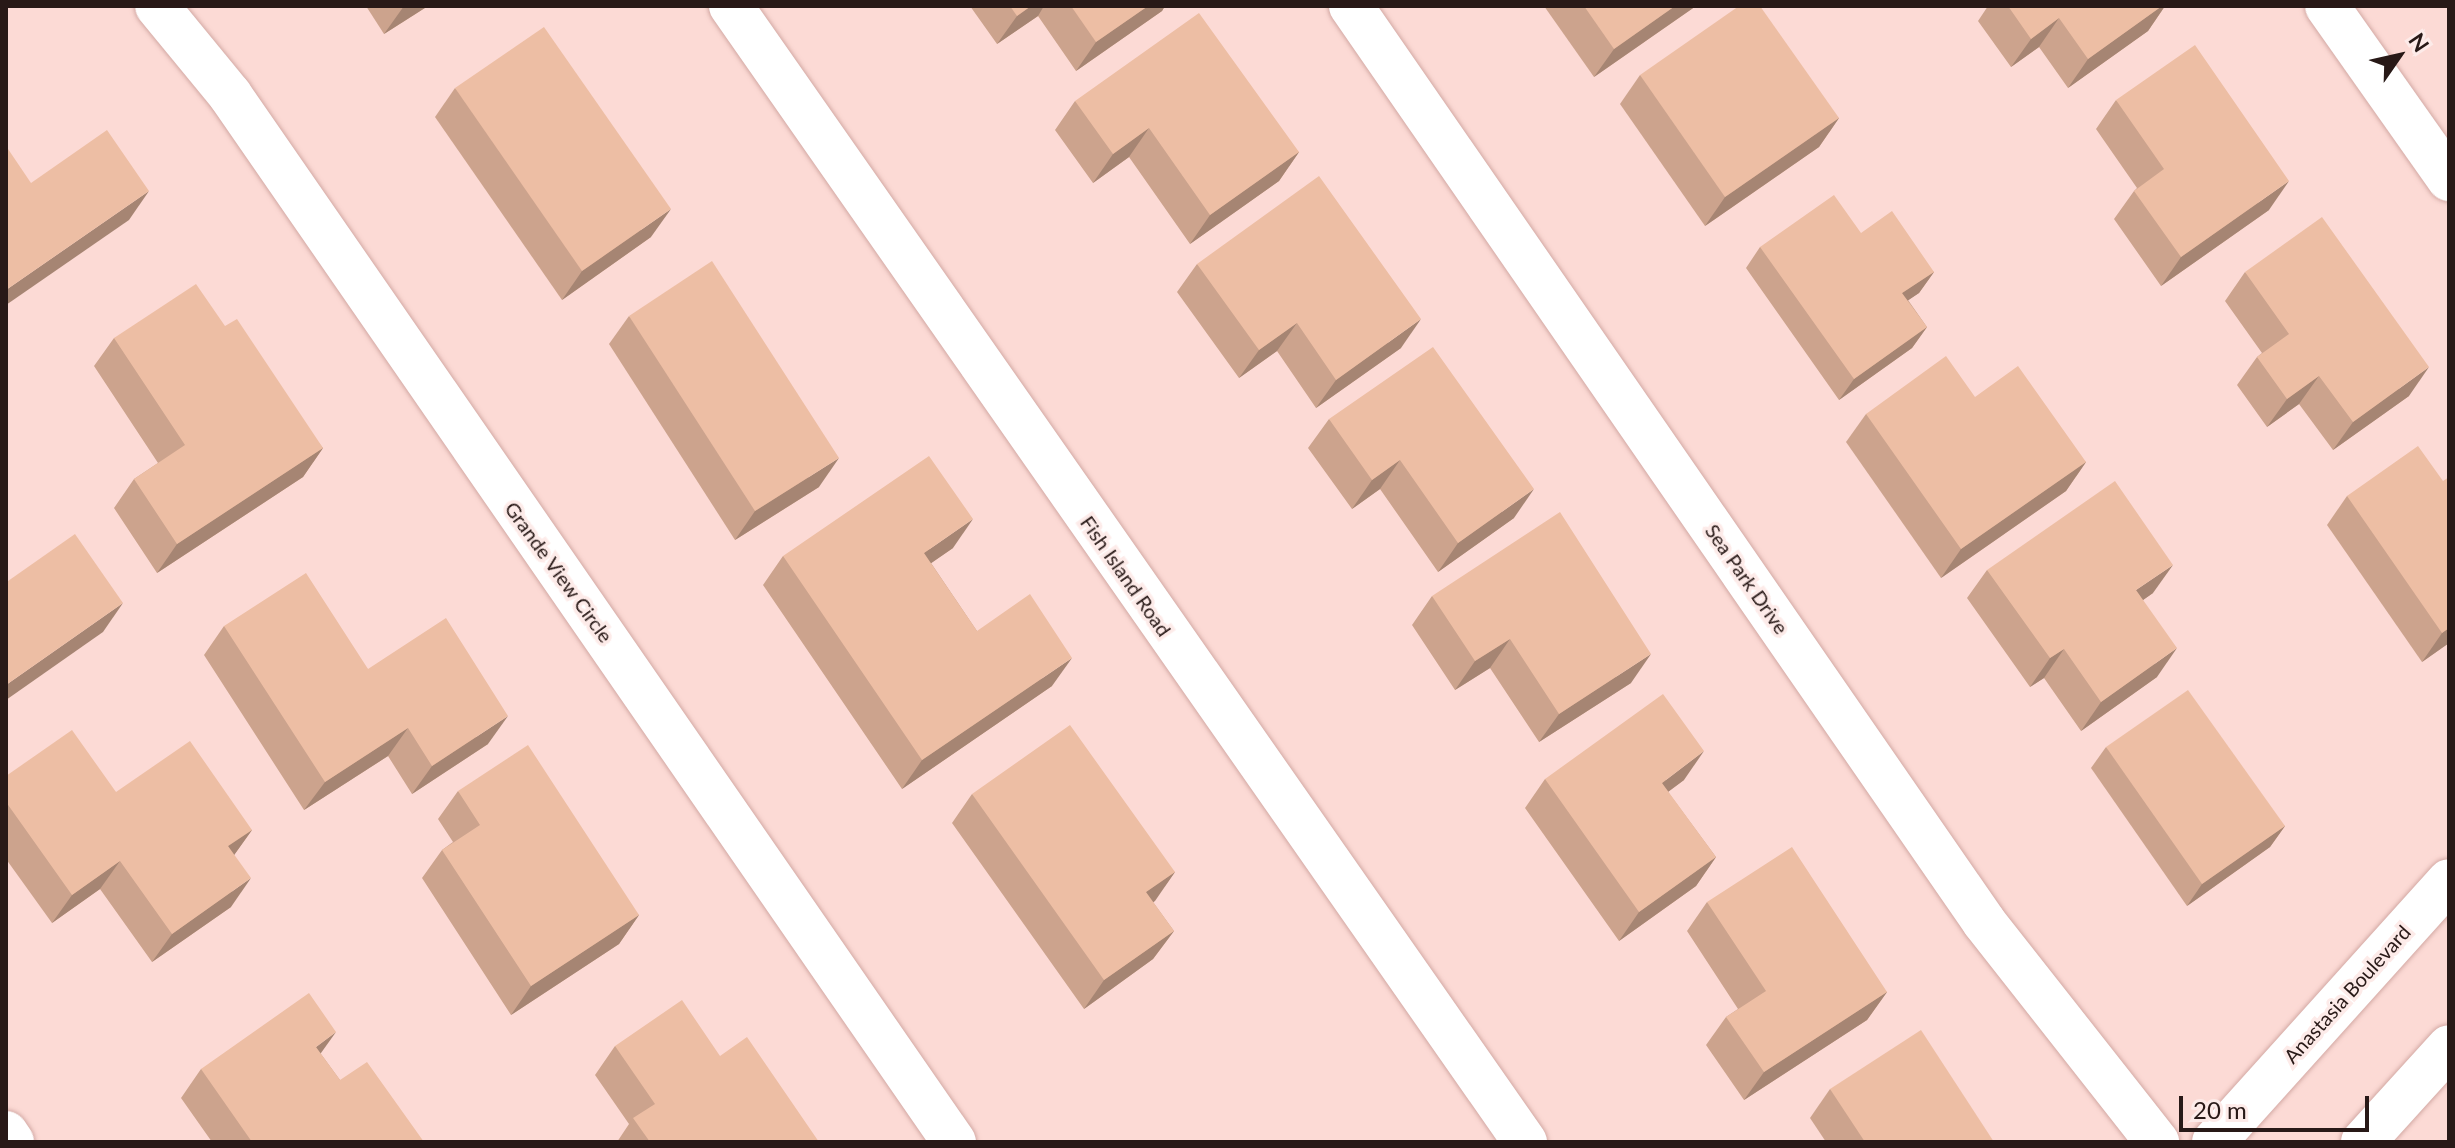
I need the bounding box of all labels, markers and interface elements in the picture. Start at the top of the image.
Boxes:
north arrow [2359,16,2439,96]
text: N [2403,28,2435,57]
street label: Grande View Circle [500,497,618,647]
street label: Fish Island Road [1076,511,1176,641]
street label: Sea Park Drive [1700,520,1794,638]
street label: Anastasia Boulevard [2279,920,2415,1068]
scale bar [2183,1080,2373,1130]
text: 20 m [2193,1095,2247,1124]

